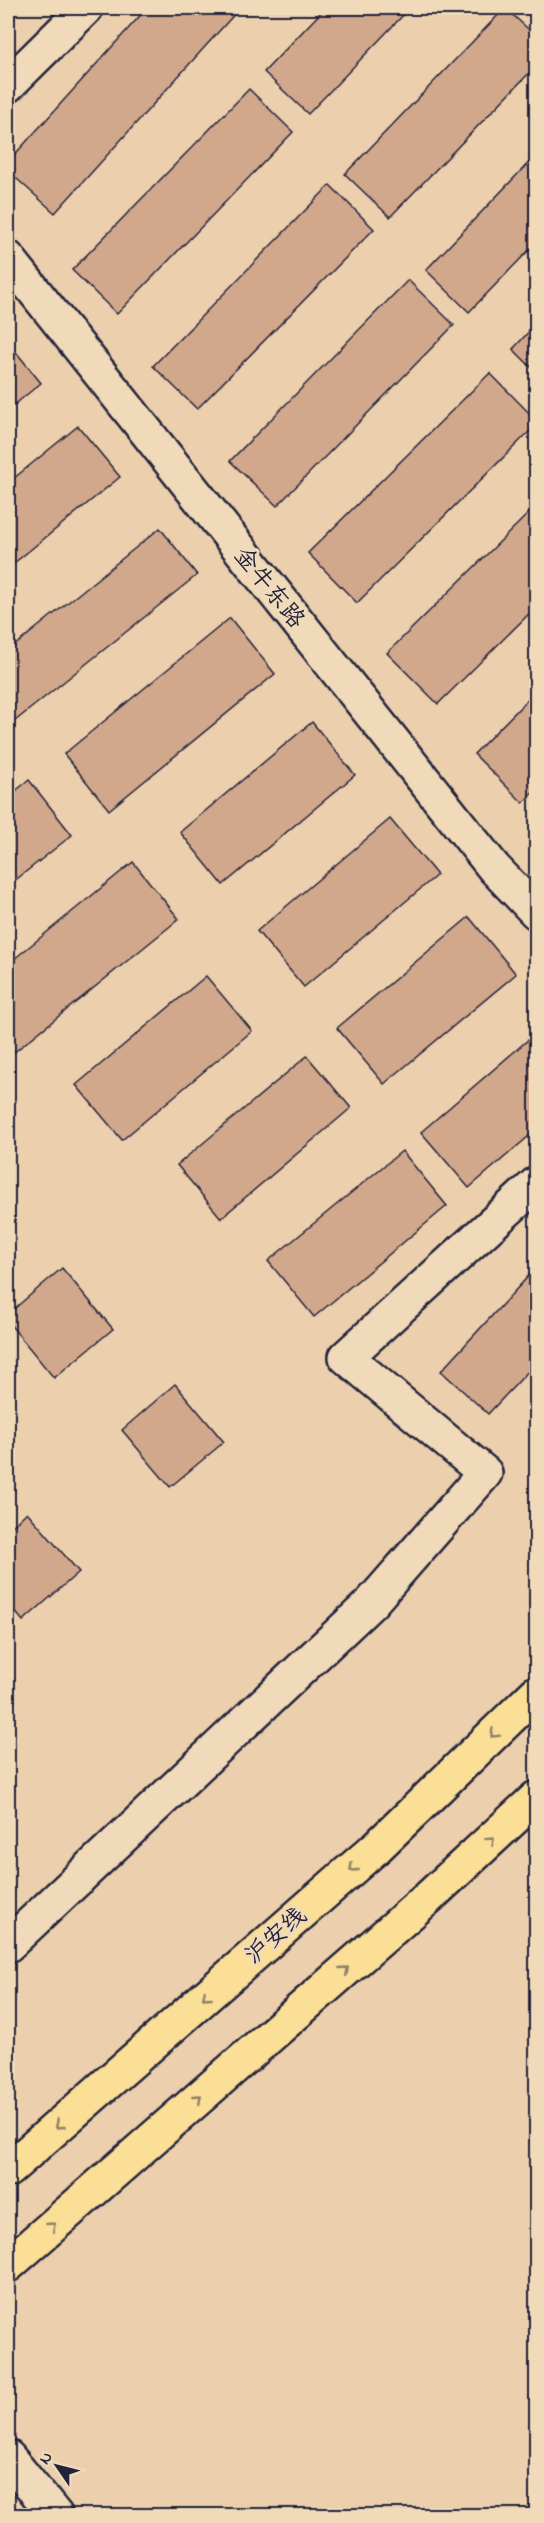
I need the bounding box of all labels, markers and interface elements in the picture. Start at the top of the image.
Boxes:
street label: 金牛东路 [224,540,312,637]
one-way arrow [491,1727,501,1738]
one-way arrow [484,1836,494,1847]
one-way arrow [349,1861,359,1872]
street label: 沪安线 [238,1900,315,1974]
one-way arrow [338,1966,349,1977]
one-way arrow [202,1989,213,2000]
one-way arrow [191,2094,202,2105]
one-way arrow [55,2118,66,2129]
one-way arrow [45,2223,56,2234]
north arrow [27,2436,87,2496]
text: N [33,2447,59,2470]

